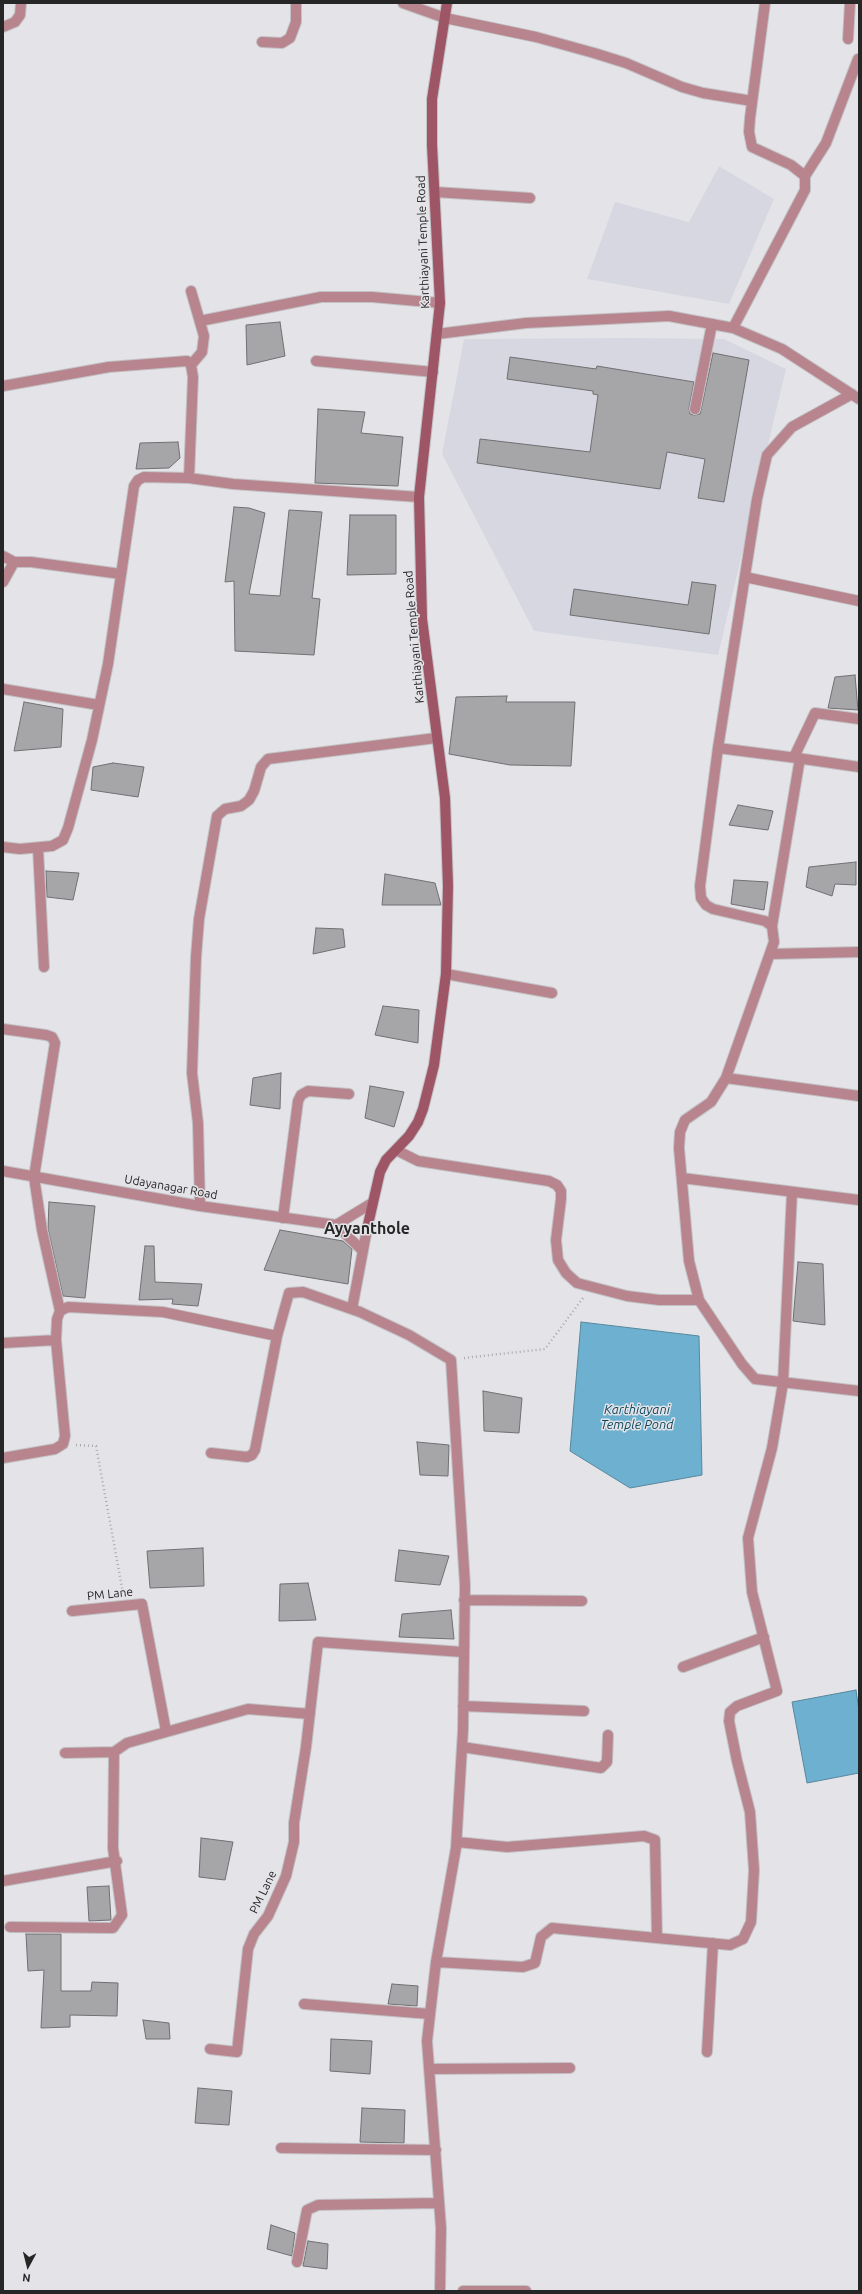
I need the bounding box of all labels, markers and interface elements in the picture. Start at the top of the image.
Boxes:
street label: Karthiayani Temple Road [413,175,433,309]
street label: Karthiayani Temple Road [401,570,427,704]
street label: Udayanagar Road [123,1172,219,1202]
district label: Ayyanthole [324,1219,410,1239]
water label: Karthiayani Temple Pond [601,1402,673,1433]
street label: PM Lane [86,1584,134,1604]
street label: PM Lane [246,1868,280,1916]
north arrow [8,2246,48,2286]
text: N [22,2271,31,2284]

